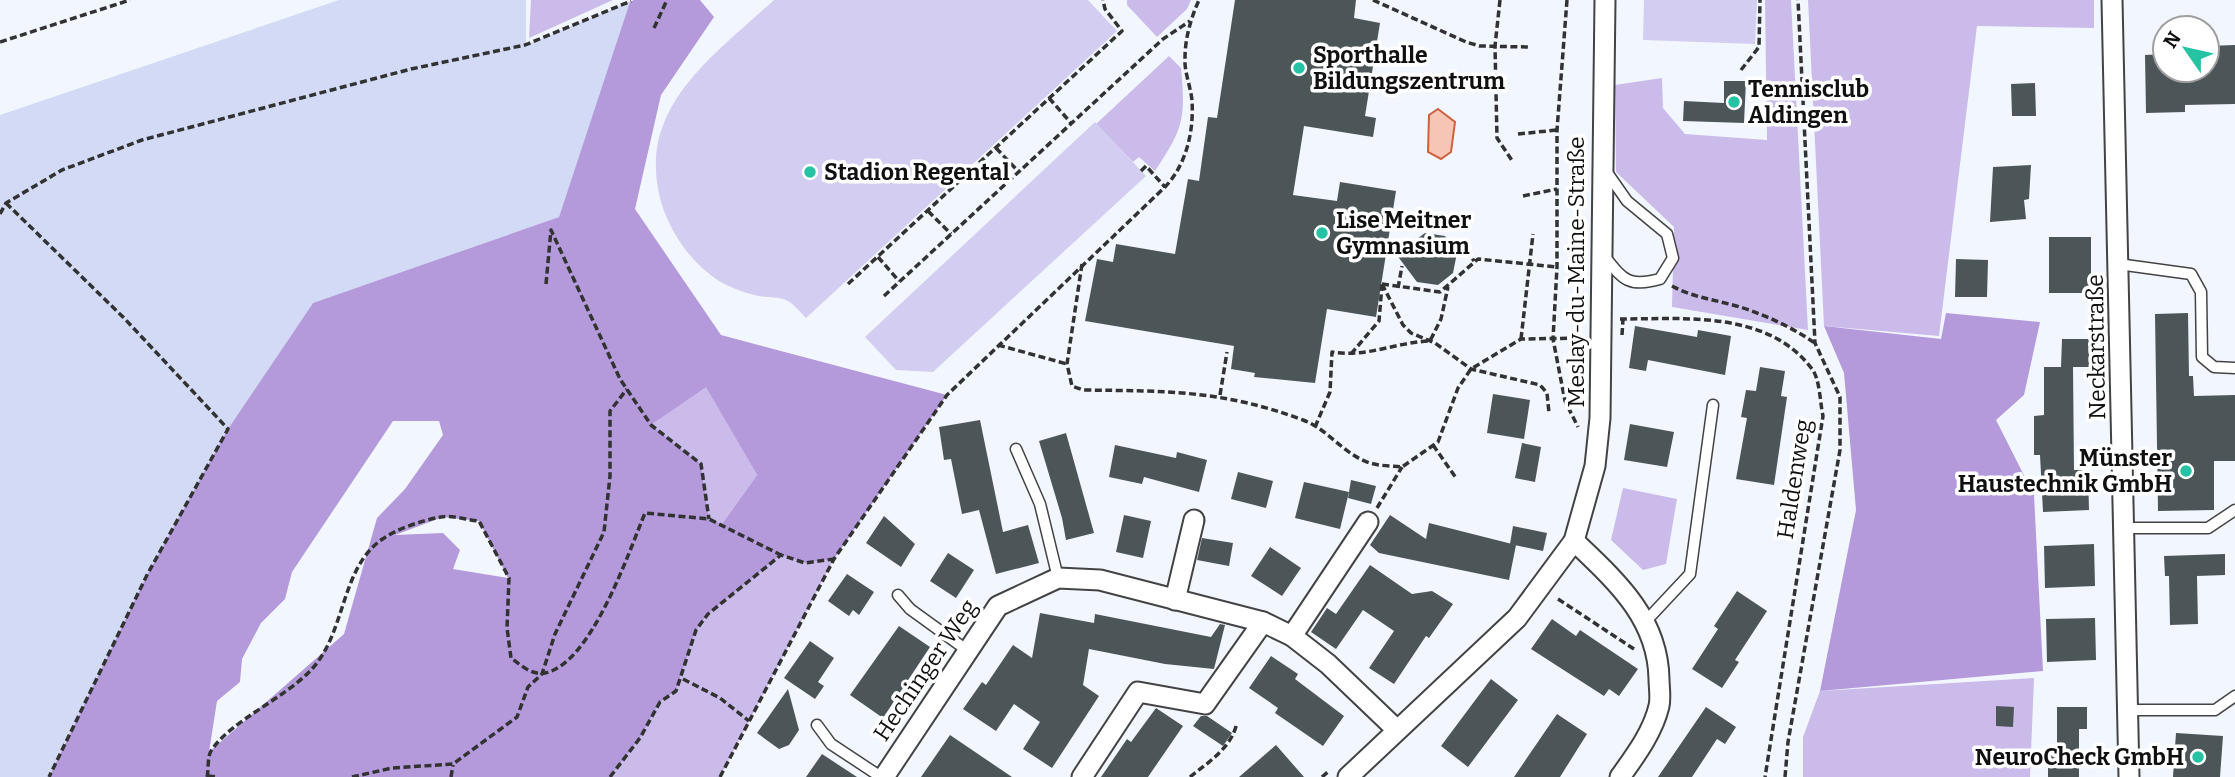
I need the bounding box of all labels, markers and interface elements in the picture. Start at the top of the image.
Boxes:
north arrow [2151,14,2221,84]
text: N [2159,27,2186,52]
place label: Sporthalle Bildungszentrum [1313,41,1505,95]
marker: Sporthalle Bildungszentrum [1291,60,1307,76]
place label: Tennisclub Aldingen [1748,75,1869,129]
marker: Tennisclub Aldingen [1726,94,1742,110]
street label: Meslay-du-Maine-Straße [1562,136,1590,408]
place label: Stadion Regental [824,158,1010,186]
marker: Stadion Regental [802,164,818,180]
place label: Lise Meitner Gymnasium [1336,206,1471,260]
marker: Lise Meitner Gymnasium [1314,225,1330,241]
street label: Neckarstraße [2081,274,2111,420]
street label: Haldenweg [1771,417,1817,541]
place label: Münster Haustechnik GmbH [1958,444,2172,498]
marker: Münster Haustechnik GmbH [2178,463,2194,479]
street label: Hechinger Weg [867,594,983,746]
place label: NeuroCheck GmbH [1975,743,2184,771]
marker: NeuroCheck GmbH [2190,749,2206,765]

